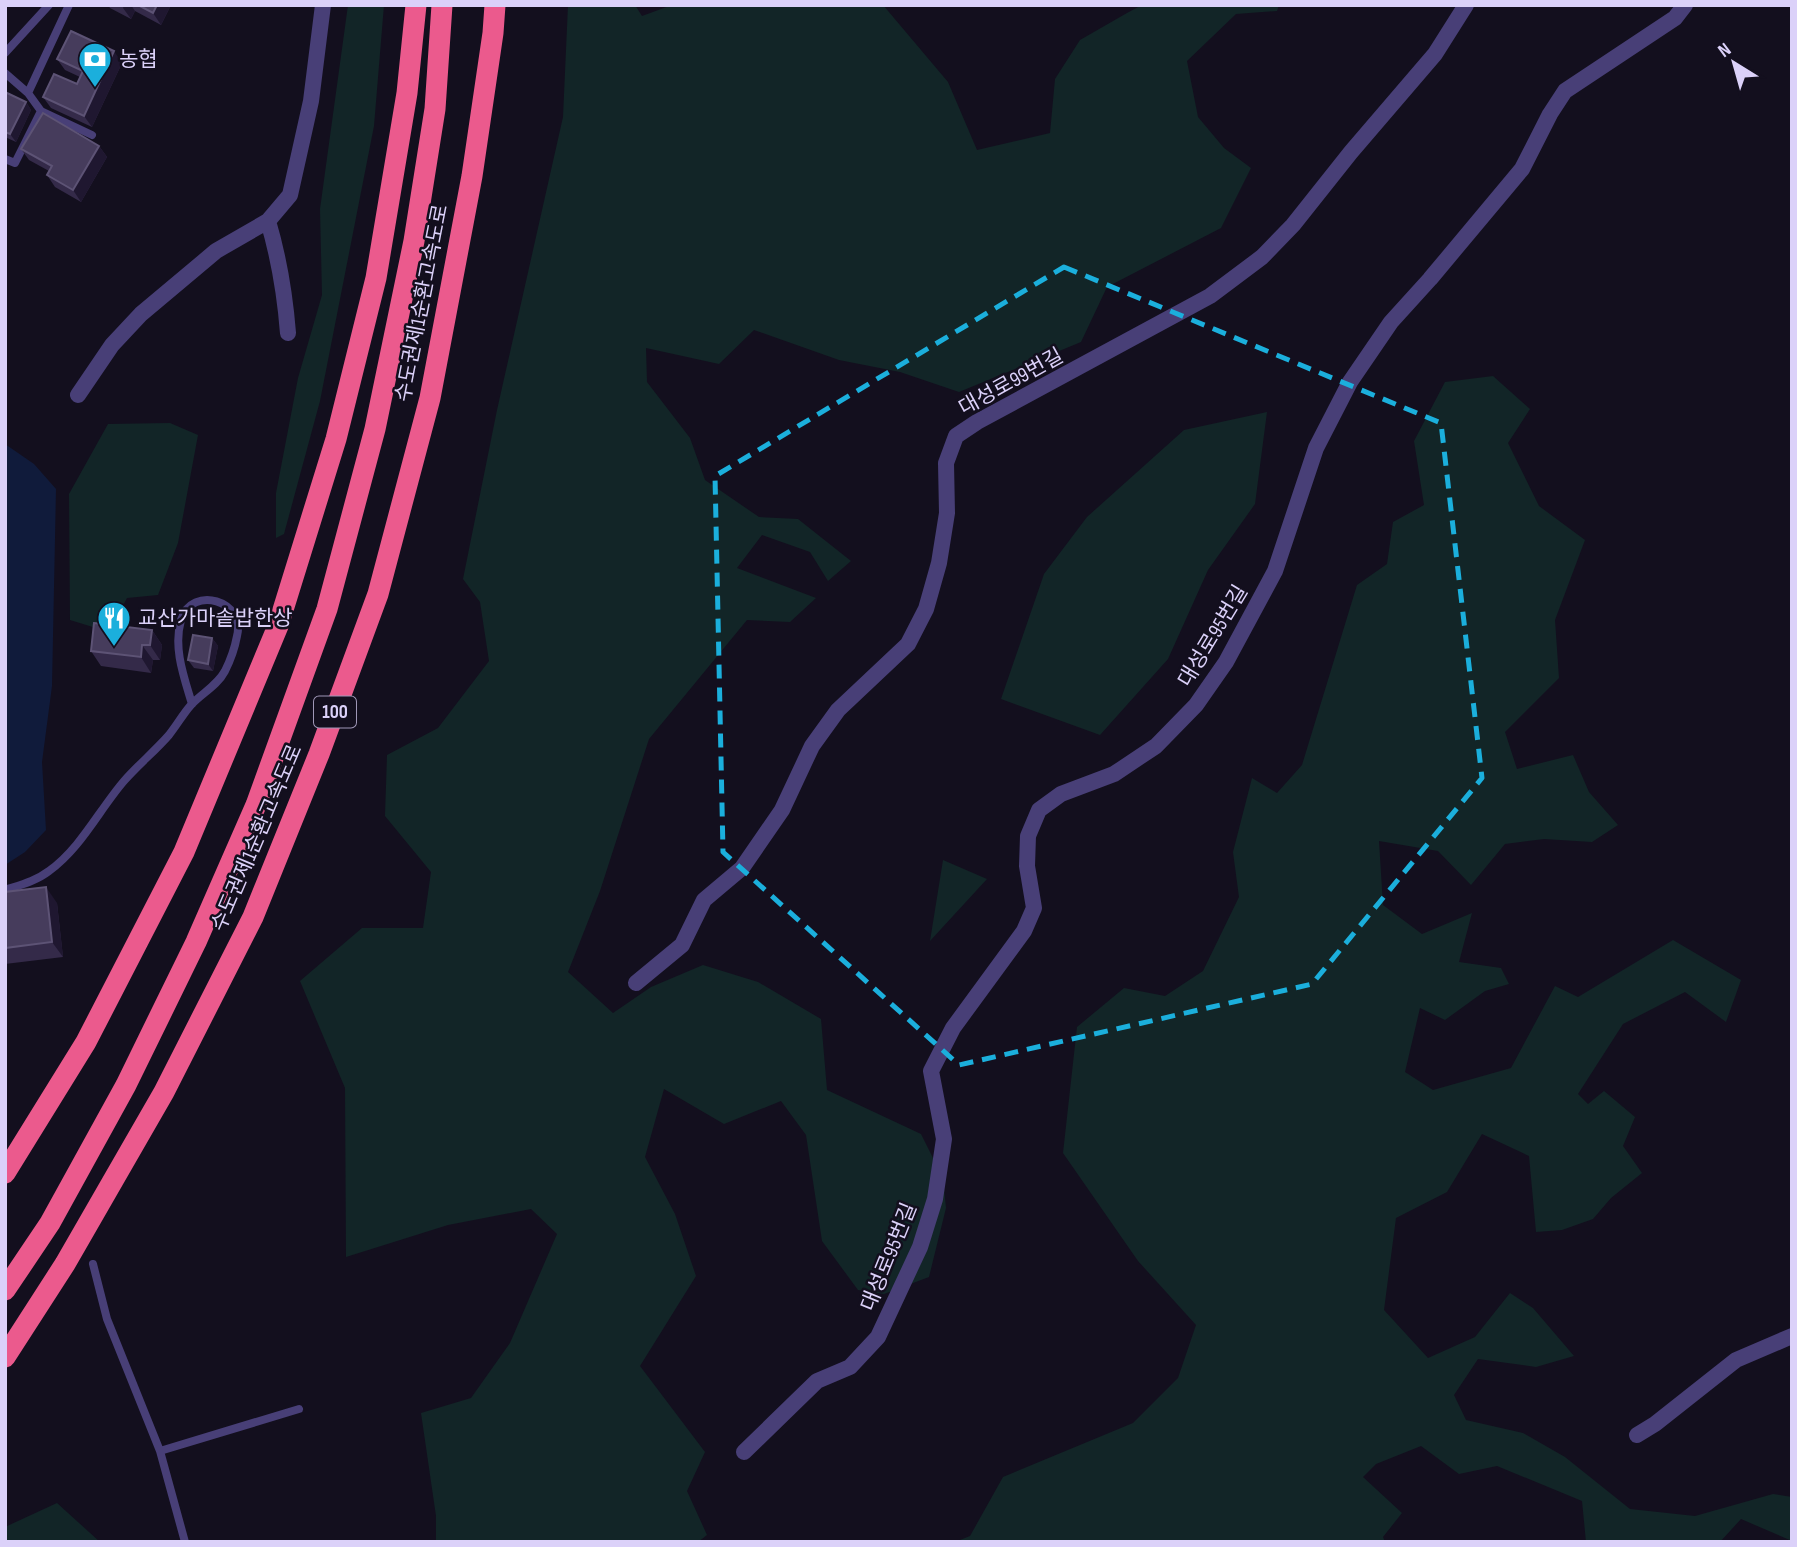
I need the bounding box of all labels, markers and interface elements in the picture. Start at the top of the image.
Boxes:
north arrow [1699,28,1769,98]
text: N [1714,38,1736,63]
bank icon: 농협 [76,40,114,89]
place label: 농협 [119,47,158,72]
street label: 수도권제1순환고속도로 [391,202,453,404]
street label: 대성로99번길 [955,343,1067,421]
street label: 대성로95번길 [1173,581,1253,691]
restaurant icon: 교산가마솥밥한상 [95,599,133,648]
place label: 교산가마솥밥한상 [138,606,293,631]
road number: 100 [314,696,356,727]
street label: 수도권제1순환고속도로 [206,741,308,935]
street label: 대성로95번길 [856,1199,922,1315]

